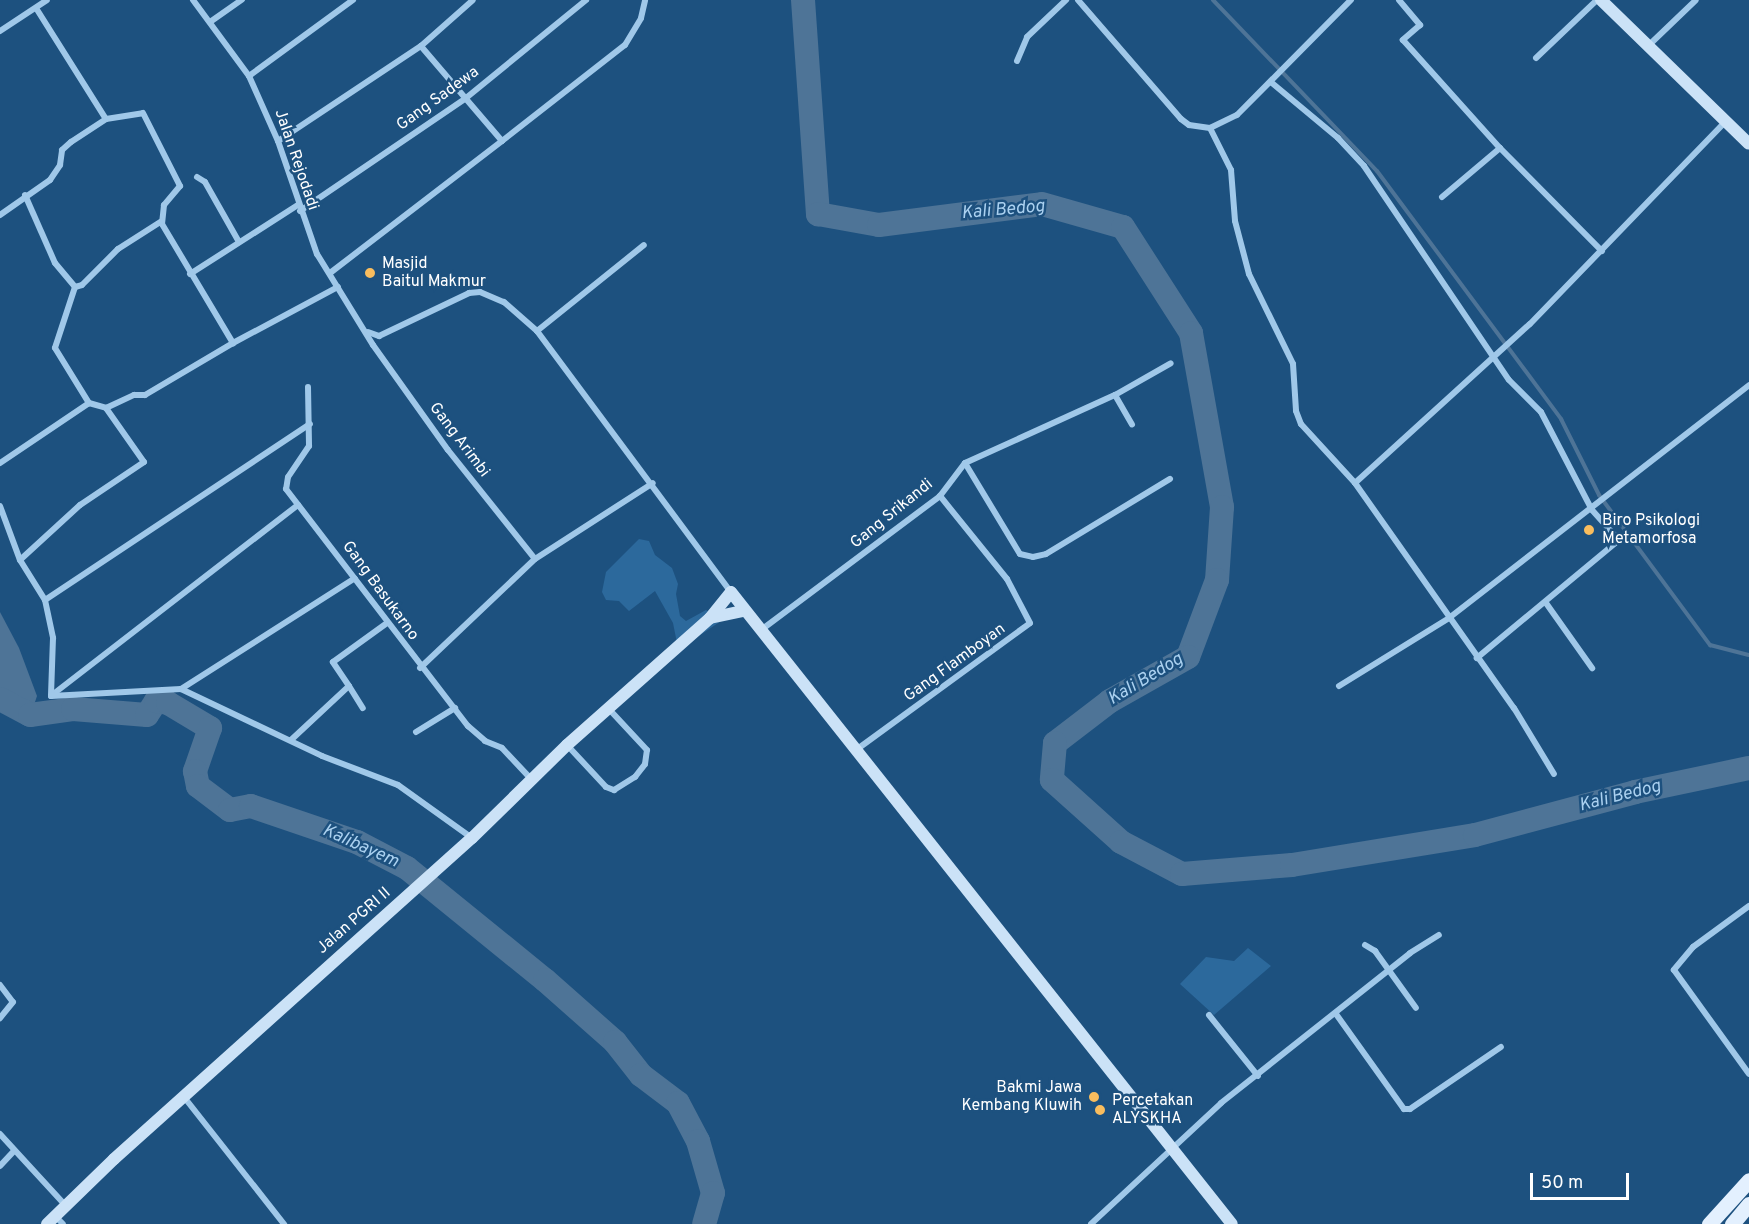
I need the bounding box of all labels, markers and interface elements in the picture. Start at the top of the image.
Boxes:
street label: Gang Sadewa [393,63,483,135]
street label: Jalan Rejodadi [270,107,322,213]
water label: Kali Bedog [960,197,1046,225]
place label: Masjid Baitul Makmur [382,254,486,292]
marker: Masjid Baitul Makmur [363,266,377,280]
street label: Gang Arimbi [424,399,494,481]
street label: Gang Srikandi [847,475,937,553]
place label: Biro Psikologi Metamorfosa [1602,511,1700,549]
marker: Biro Psikologi Metamorfosa [1580,521,1598,539]
street label: Gang Basukarno [338,538,422,644]
street label: Gang Flamboyan [900,620,1010,706]
water label: Kali Bedog [1105,649,1187,711]
water label: Kali Bedog [1577,776,1663,818]
water label: Kalibayem [318,821,402,873]
street label: Jalan PGRI II [313,884,395,958]
place label: Bakmi Jawa Kembang Kluwih [961,1078,1082,1116]
marker: Bakmi Jawa Kembang Kluwih [1087,1090,1101,1104]
place label: Percetakan ALYSKHA [1112,1091,1193,1129]
marker: Percetakan ALYSKHA [1093,1103,1107,1117]
scale bar [1533,1161,1632,1199]
text: 50 m [1541,1172,1583,1195]

